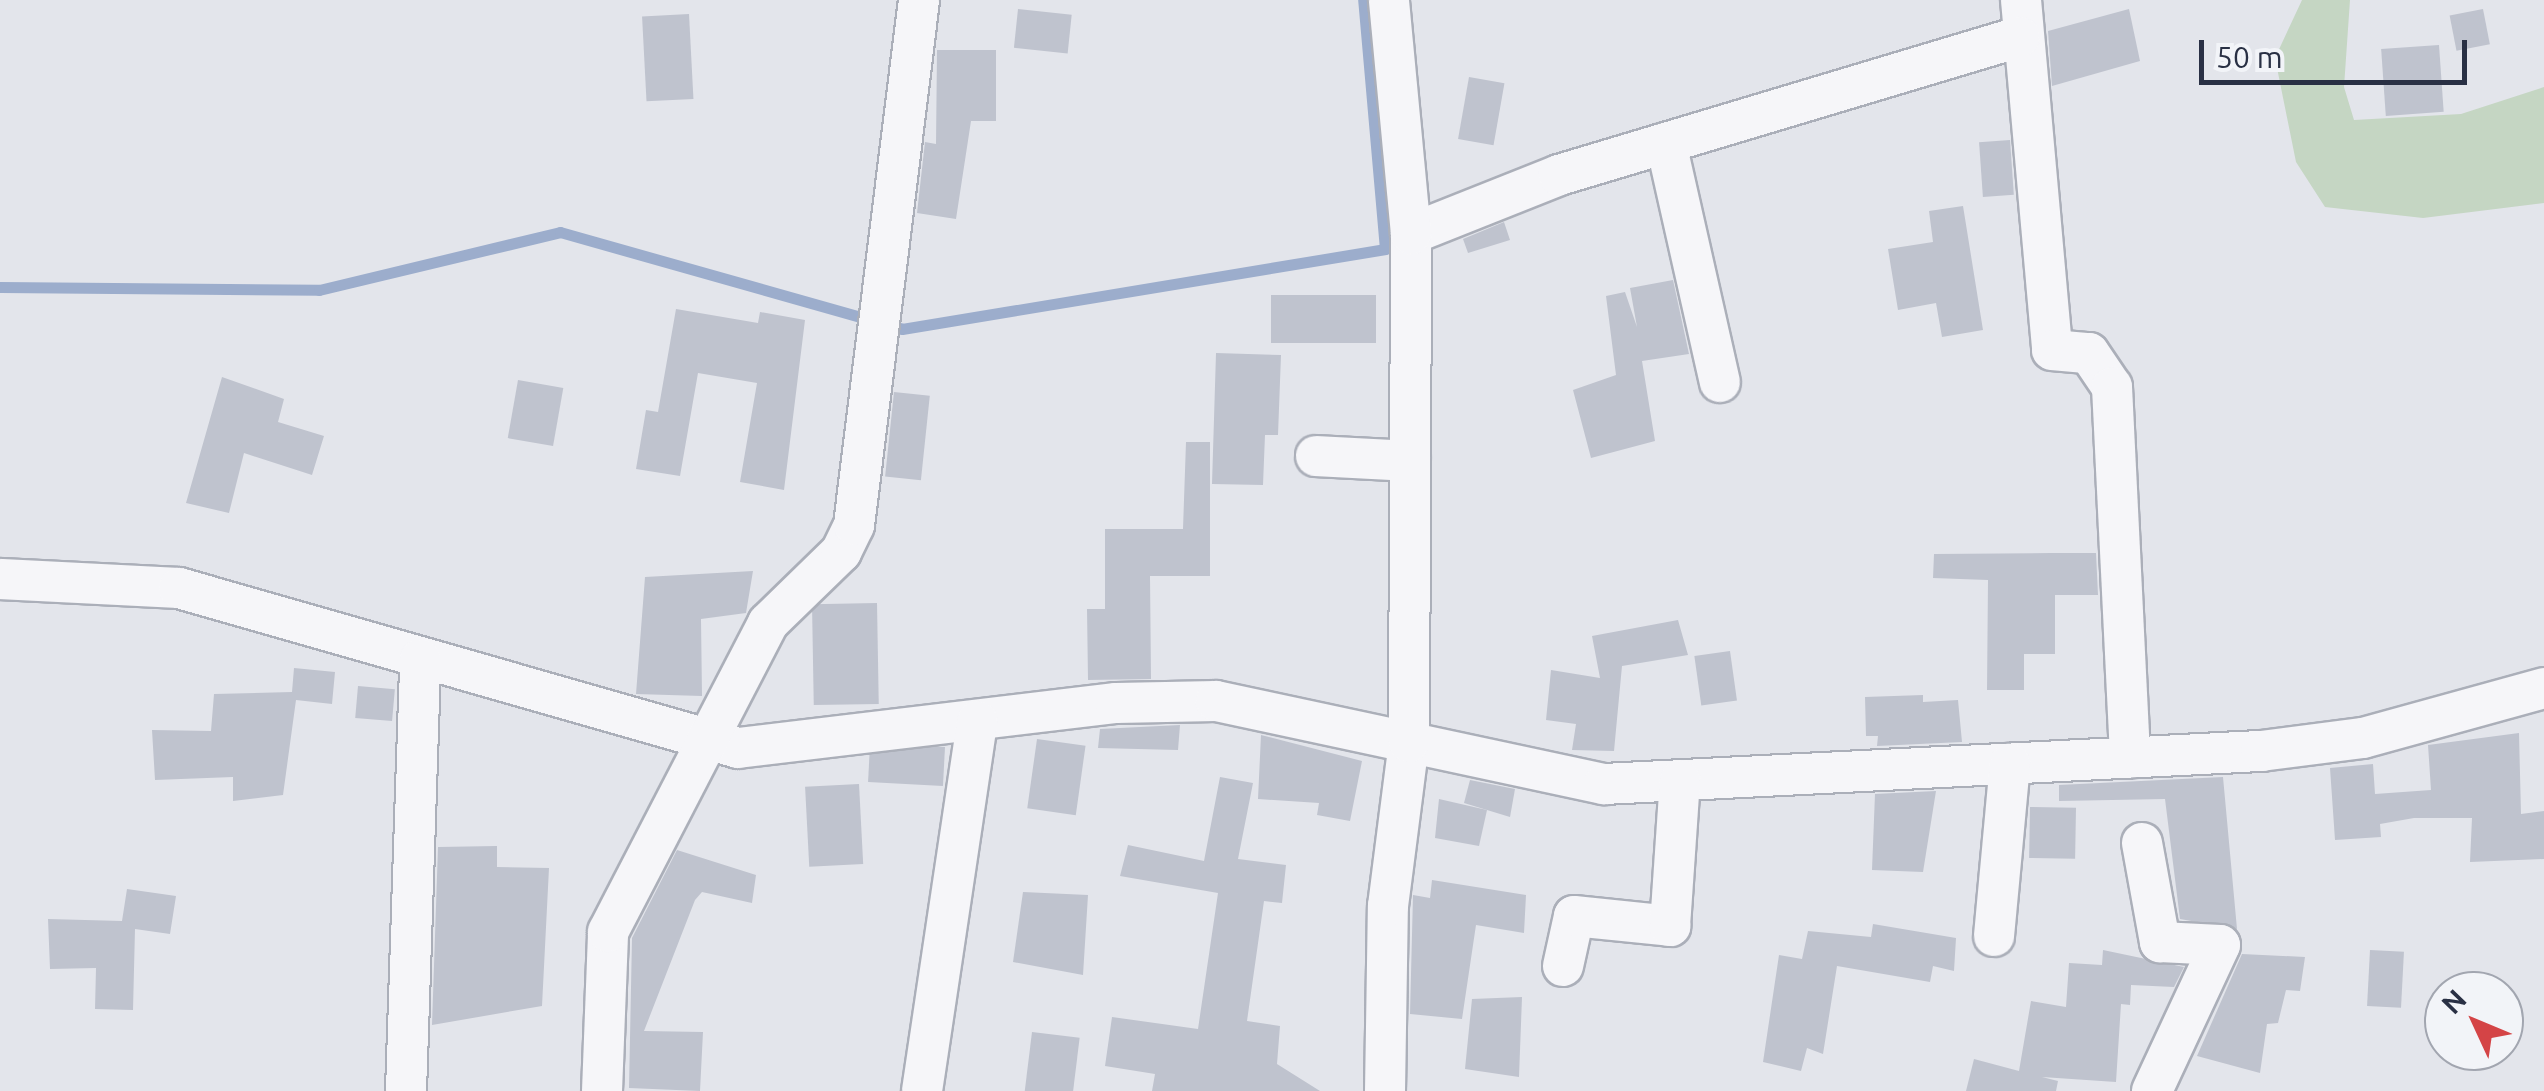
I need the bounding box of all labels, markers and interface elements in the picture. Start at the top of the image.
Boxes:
scale bar [2204,20,2472,82]
text: 50 m [2216,40,2283,74]
north arrow [2424,971,2524,1071]
text: N [2435,983,2472,1019]

